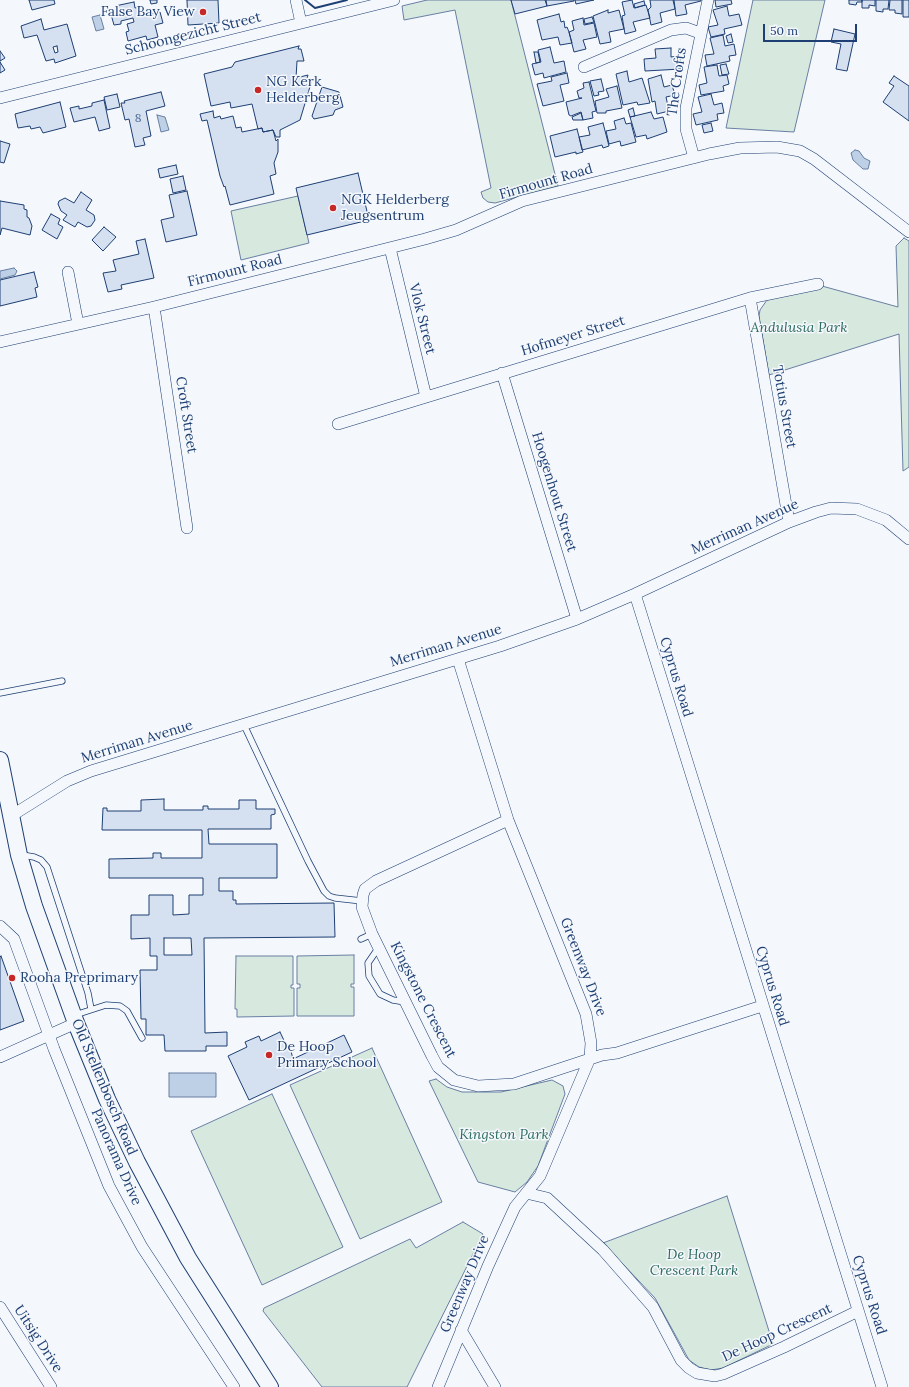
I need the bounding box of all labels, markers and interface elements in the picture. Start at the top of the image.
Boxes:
place label: False Bay View [101,4,195,20]
marker: False Bay View [198,7,208,17]
street label: Schoongezicht Street [123,9,263,59]
scale bar [765,16,859,42]
text: 50 m [770,23,798,38]
street label: The Crofts [664,47,690,117]
place label: NG Kerk Helderberg [266,74,339,106]
marker: NG Kerk Helderberg [253,85,263,95]
house number: 8 [135,112,141,126]
street label: Firmount Road [497,161,595,203]
place label: NGK Helderberg Jeugsentrum [341,192,449,224]
marker: NGK Helderberg Jeugsentrum [328,203,338,213]
street label: Firmount Road [186,251,284,291]
street label: Vlok Street [405,282,439,356]
street label: Hofmeyer Street [519,312,627,360]
park label: Andulusia Park [751,320,847,336]
street label: Totius Street [768,364,800,450]
street label: Croft Street [172,375,200,455]
street label: Hoogenhout Street [528,430,580,554]
street label: Merriman Avenue [689,496,801,558]
street label: Merriman Avenue [388,621,504,671]
street label: Cyprus Road [656,635,696,719]
street label: Merriman Avenue [79,717,195,767]
street label: Greenway Drive [556,915,610,1019]
street label: Kingstone Crescent [386,939,460,1061]
street label: Cyprus Road [752,944,792,1028]
place label: Rooha Preprimary [20,970,138,986]
marker: Rooha Preprimary [7,973,17,983]
street label: Old Stellenbosch Road [68,1016,140,1158]
place label: De Hoop Primary School [277,1039,377,1072]
marker: De Hoop Primary School [264,1050,274,1060]
street label: Panorama Drive [87,1106,145,1208]
park label: Kingston Park [459,1127,549,1143]
street label: Greenway Drive [437,1233,493,1335]
park label: De Hoop Crescent Park [650,1247,738,1280]
street label: Cyprus Road [848,1253,890,1337]
street label: De Hoop Crescent [719,1300,835,1366]
street label: Uitsig Drive [10,1302,66,1376]

